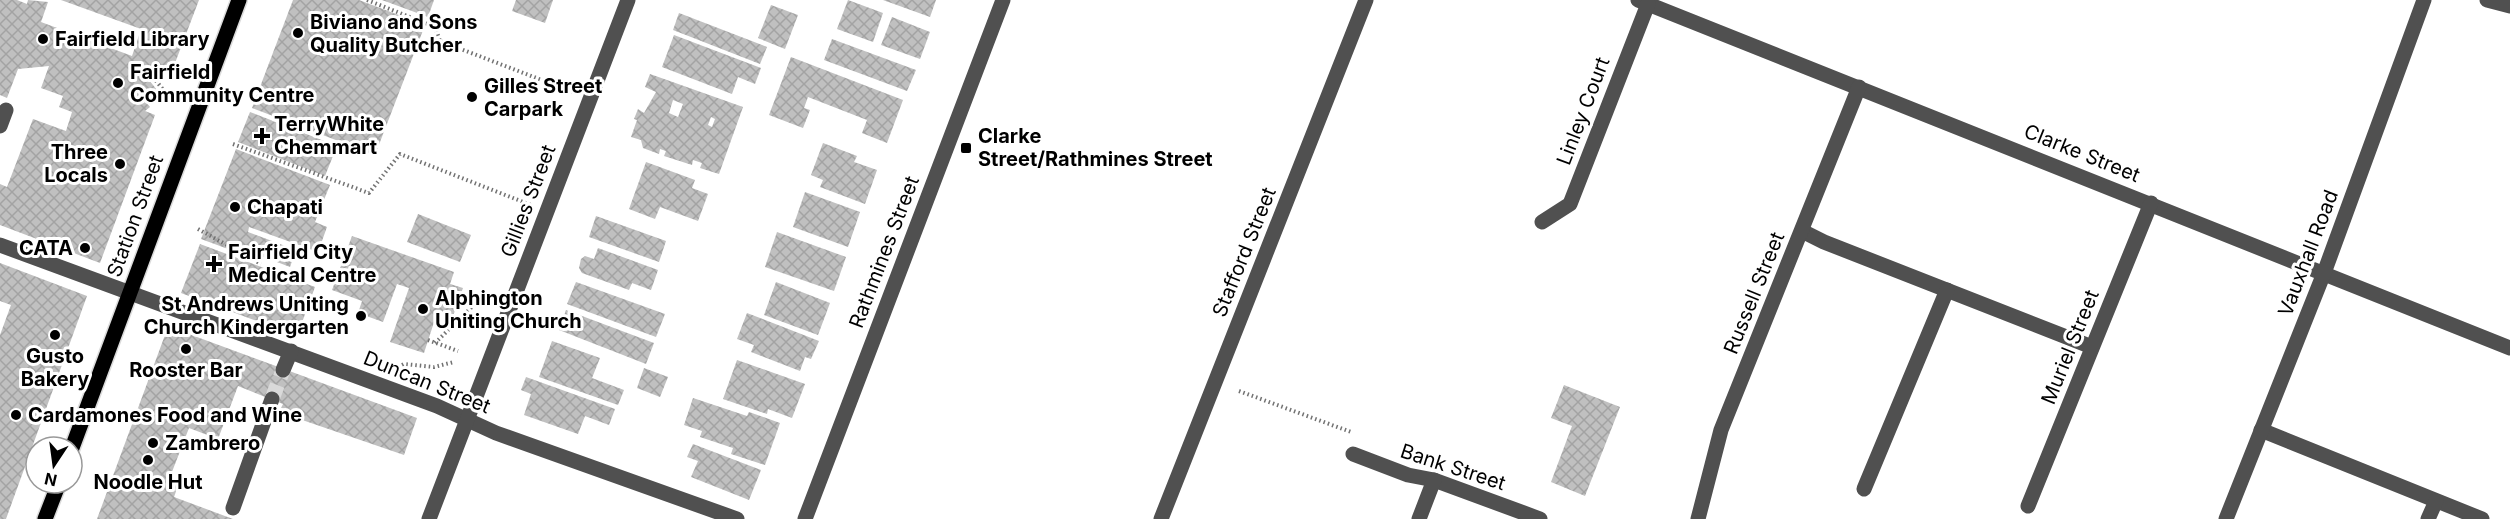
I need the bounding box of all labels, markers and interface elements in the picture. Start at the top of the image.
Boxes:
place label: Biviano and Sons Quality Butcher [310,10,478,57]
marker: Biviano and Sons Quality Butcher [291,26,305,40]
place label: Fairfield Library [55,27,210,51]
marker: Fairfield Library [36,32,50,46]
street label: Linley Court [1551,53,1615,168]
place label: Fairfield Community Centre [130,60,315,107]
place label: Gilles Street Carpark [484,74,602,121]
marker: Fairfield Community Centre [111,76,125,90]
marker: Gilles Street Carpark [465,90,479,104]
place label: TerryWhite Chemmart [274,112,384,159]
street label: Clarke Street [2021,119,2144,187]
place label: Clarke Street/Rathmines Street [978,124,1213,171]
marker: TerryWhite Chemmart [255,129,269,143]
place label: Three Locals [44,140,108,187]
street label: Gillies Street [496,141,561,261]
marker: Clarke Street/Rathmines Street [959,141,973,155]
street label: Station Street [102,151,168,280]
marker: Three Locals [113,157,127,171]
street label: Rathmines Street [844,172,924,331]
street label: Stafford Street [1207,183,1281,320]
street label: Vauxhall Road [2273,186,2343,320]
place label: Chapati [247,195,323,219]
marker: Chapati [228,200,242,214]
street label: Russell Street [1719,228,1790,357]
place label: CATA [19,236,73,260]
place label: Fairfield City Medical Centre [228,240,376,287]
marker: CATA [78,241,92,255]
marker: Fairfield City Medical Centre [205,255,223,273]
place label: Alphington Uniting Church [435,286,582,333]
street label: Muriel Street [2036,286,2104,408]
place label: St Andrews Uniting Church Kindergarten [144,292,349,339]
marker: Alphington Uniting Church [416,302,430,316]
marker: St Andrews Uniting Church Kindergarten [354,309,368,323]
marker: Gusto Bakery [48,328,62,342]
marker: Rooster Bar [179,342,193,356]
place label: Gusto Bakery [21,344,89,391]
street label: Duncan Street [360,346,494,419]
place label: Rooster Bar [129,358,243,382]
place label: Cardamones Food and Wine [28,403,302,427]
marker: Cardamones Food and Wine [9,408,23,422]
place label: Zambrero [165,431,260,455]
north arrow [24,435,84,495]
marker: Zambrero [146,436,160,450]
street label: Bank Street [1397,439,1509,495]
marker: Noodle Hut [141,453,155,467]
text: N [42,468,59,491]
place label: Noodle Hut [93,470,203,494]

